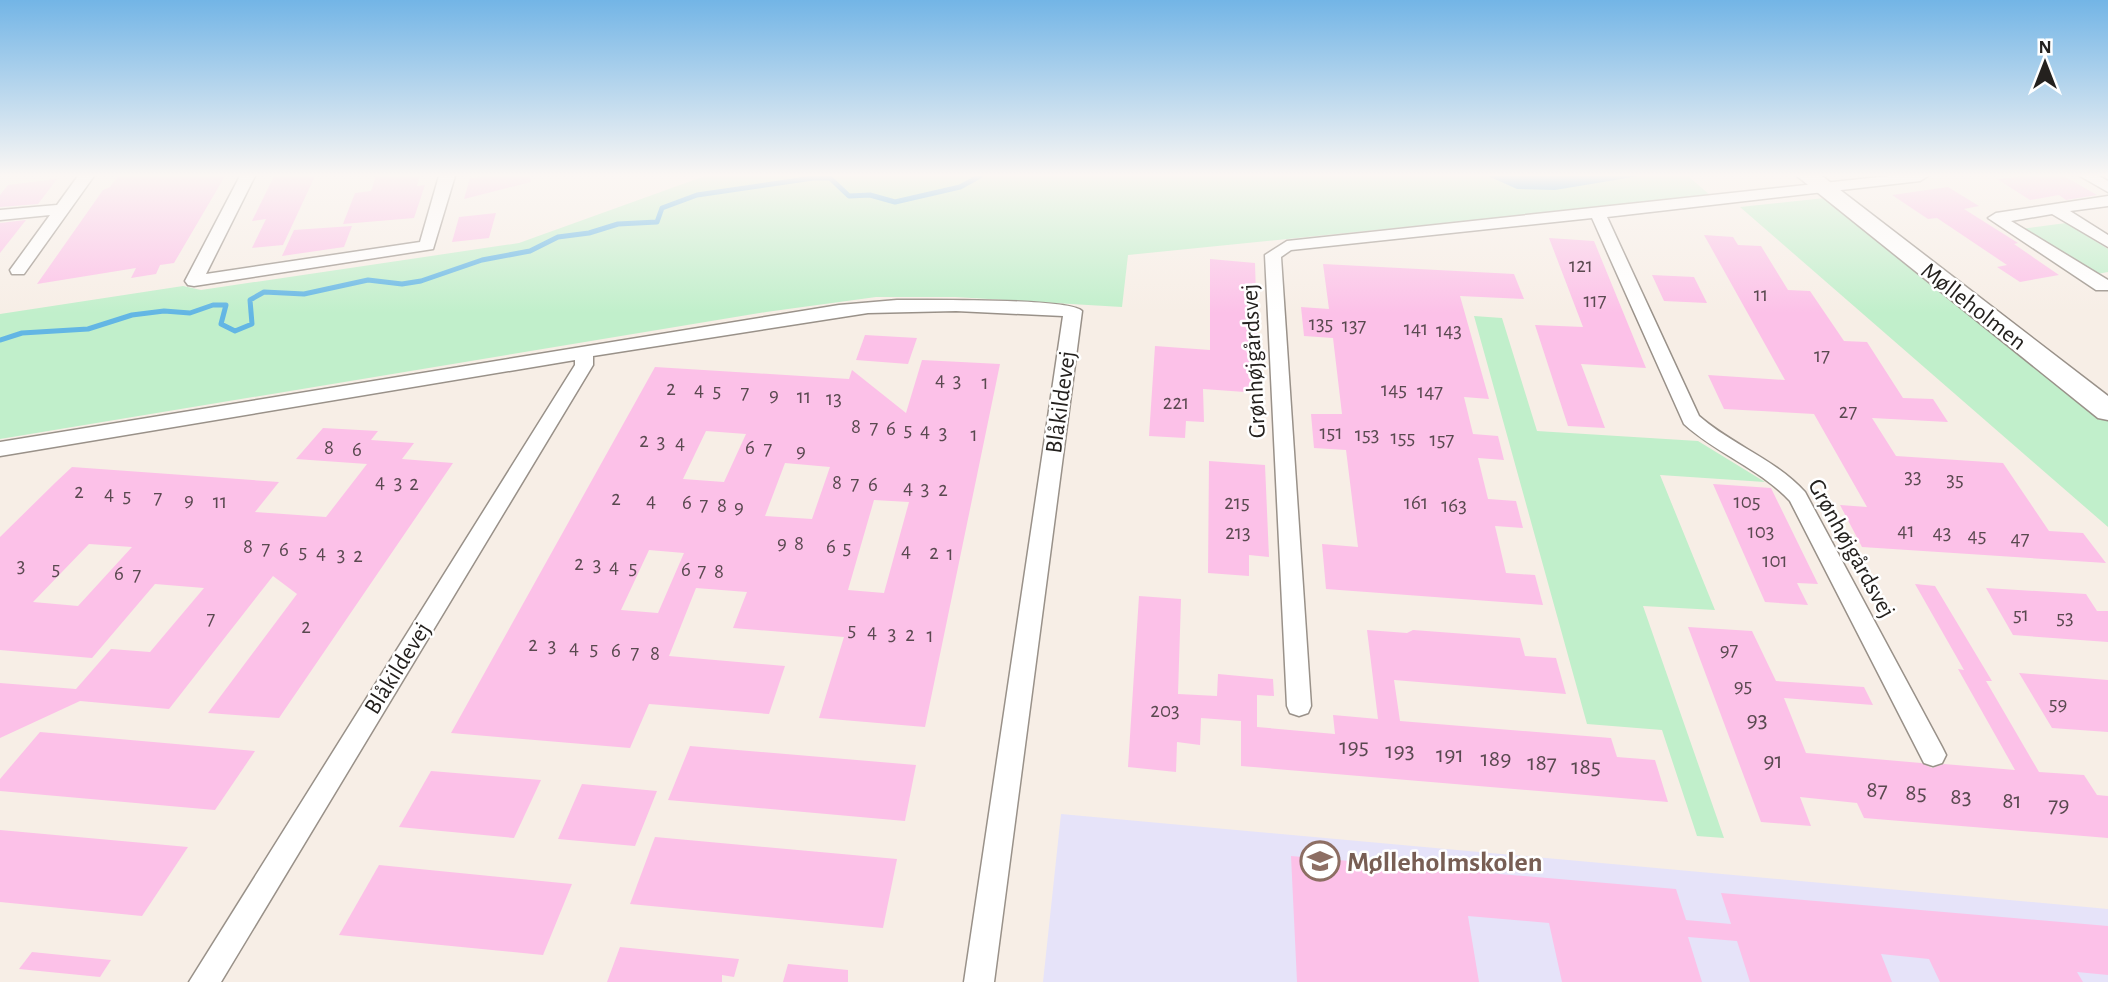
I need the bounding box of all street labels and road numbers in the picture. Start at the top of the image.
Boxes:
street label: Mølleholmen [1916,259,2030,355]
street label: Grønhøjgårdsvej [1238,283,1270,439]
street label: Blåkildevej [1042,349,1080,455]
street label: Grønhøjgårdsvej [1803,475,1899,622]
street label: Blåkildevej [360,618,435,719]

